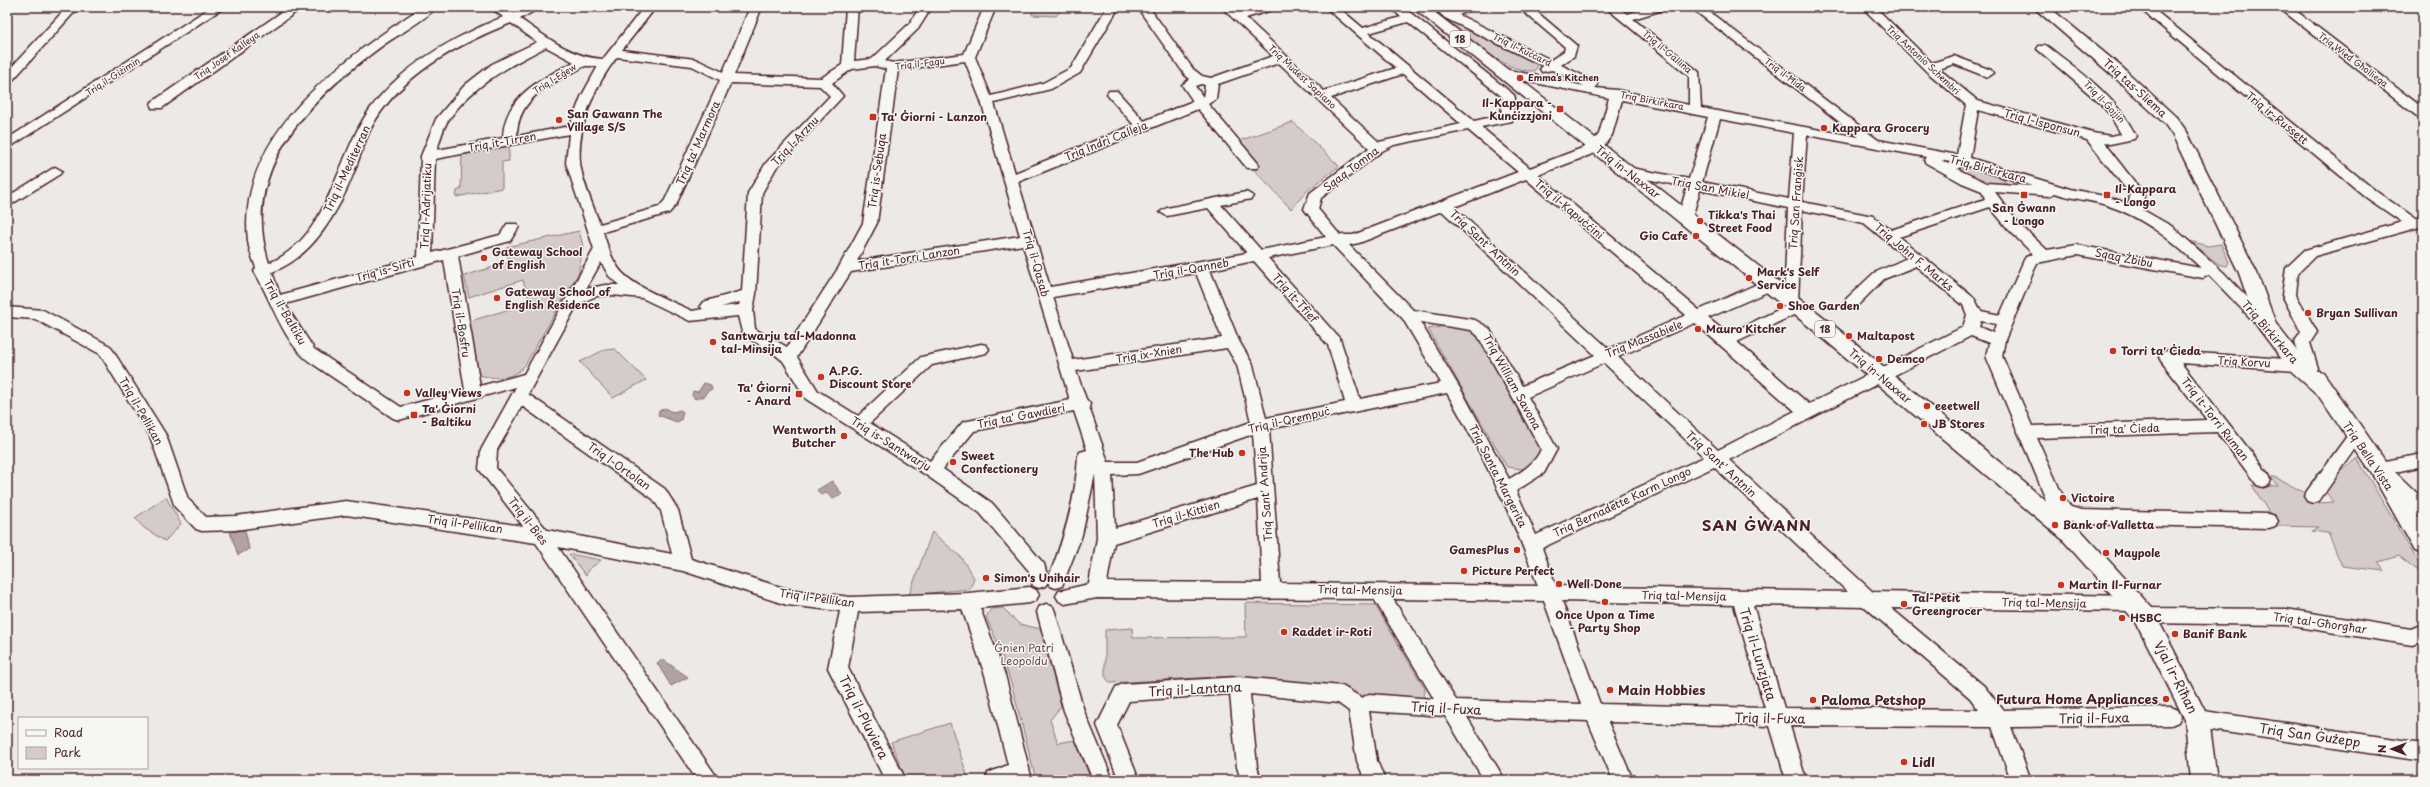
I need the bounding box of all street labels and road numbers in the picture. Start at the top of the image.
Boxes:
street label: Triq Antonio Schembri [1883,21,1964,97]
street label: Triq il-Gallina [1640,26,1696,76]
street label: Triq Josef Kalleya [191,27,262,83]
street label: Triq Wied Għollieqa [2316,28,2392,90]
street label: Triq il-Kuċċard [1491,29,1555,70]
road number: 18 [1450,31,1470,47]
street label: Triq Mudest Sapiano [1265,41,1340,112]
street label: Triq il-Giżimin [82,53,142,99]
street label: Triq il-Fagu [894,53,946,73]
street label: Triq il-Ħida [1762,54,1810,95]
street label: Triq tas-Sliema [2100,54,2171,121]
street label: Triq l-Eǵew [530,59,579,97]
street label: Triq il-Ġojjin [2081,77,2129,126]
street label: Triq Birkirkara [1619,87,1686,113]
street label: Triq ir-Russett [2242,87,2313,149]
street label: Triq ta' Marmora [671,98,724,188]
street label: Triq l-Isponsun [2002,104,2082,141]
street label: Triq l-Arznu [767,112,822,169]
street label: Triq Indrì Calleja [1062,116,1150,165]
street label: Triq il-Mediterran [319,122,374,215]
street label: Triq it-Tirren [466,127,537,156]
street label: Triq is-Sebuqa [863,132,890,210]
street label: Triq in-Naxxar [1592,141,1664,202]
street label: Sqaq Tomna [1319,142,1382,195]
street label: Triq Birkirkara [1948,150,2029,187]
street label: Triq San Franġisk [1784,155,1807,250]
street label: Triq l-Adrijatiku [416,163,435,249]
street label: Triq San Mikiel [1670,172,1751,203]
street label: Triq il-Kapuċċini [1531,174,1608,243]
street label: Triq Sant' Antnin [1446,205,1525,280]
street label: Triq John F. Marks [1871,218,1958,295]
street label: Triq il-Qasab [1019,227,1054,299]
street label: Triq it-Torri Lanzon [857,241,961,274]
street label: Sqaq Żbibu [2094,244,2155,271]
street label: Triq is-Sirti [353,253,416,286]
street label: Triq il-Qanneb [1152,253,1230,284]
street label: Triq it-Tfief [1268,269,1323,327]
street label: Triq il-Baltiku [260,276,311,348]
street label: Triq il-Bosfru [448,287,475,359]
street label: Triq Birkirkara [2238,296,2303,367]
street label: Triq Massabiele [1603,315,1685,362]
road number: 18 [1815,321,1835,337]
street label: Triq William Savona [1479,331,1546,433]
street label: Triq ix-Xnien [1115,340,1183,367]
street label: Triq in-Naxxar [1845,344,1916,407]
street label: Triq Korvu [2217,352,2271,371]
street label: Triq it-Torri Ruman [2177,373,2254,464]
street label: Triq il-Pellikan [115,374,168,448]
street label: Triq ta' Gawdieri [975,399,1066,432]
street label: Triq il-Qrempuċ [1246,402,1332,437]
street label: Triq is-Santwarju [848,412,935,475]
street label: Triq Bella Vista [2339,418,2398,494]
street label: Triq ta' Ċieda [2088,419,2160,438]
street label: Triq Santa Margerita [1465,421,1532,531]
street label: Triq Sant' Antnin [1682,426,1761,501]
street label: Triq l-Ortolan [584,437,654,494]
street label: Triq Sant' Andrija [1253,446,1276,542]
street label: Triq Bernadette Karm Longo [1550,462,1694,541]
street label: Triq il-Bies [504,493,553,548]
street label: Triq il-Kittien [1150,495,1222,532]
street label: Triq il-Pellikan [426,510,504,537]
street label: Triq tal-Mensija [1317,580,1403,599]
street label: Triq il-Pellikan [778,584,856,611]
street label: Triq tal-Mensija [1641,586,1727,605]
street label: Triq tal-Mensija [2001,593,2087,612]
street label: Triq il-Lunzjata [1735,605,1782,703]
street label: Triq tal-Għorgħar [2272,608,2368,637]
street label: Vjal ir-Riħan [2150,637,2203,716]
street label: Triq il-Pluviera [835,671,894,762]
street label: Triq il-Lantana [1148,677,1243,700]
street label: Triq il-Fuxa [1410,696,1483,719]
street label: Triq il-Fuxa [1734,707,1806,728]
street label: Triq il-Fuxa [2058,707,2130,728]
street label: Triq San Ġużepp [2258,718,2362,751]

